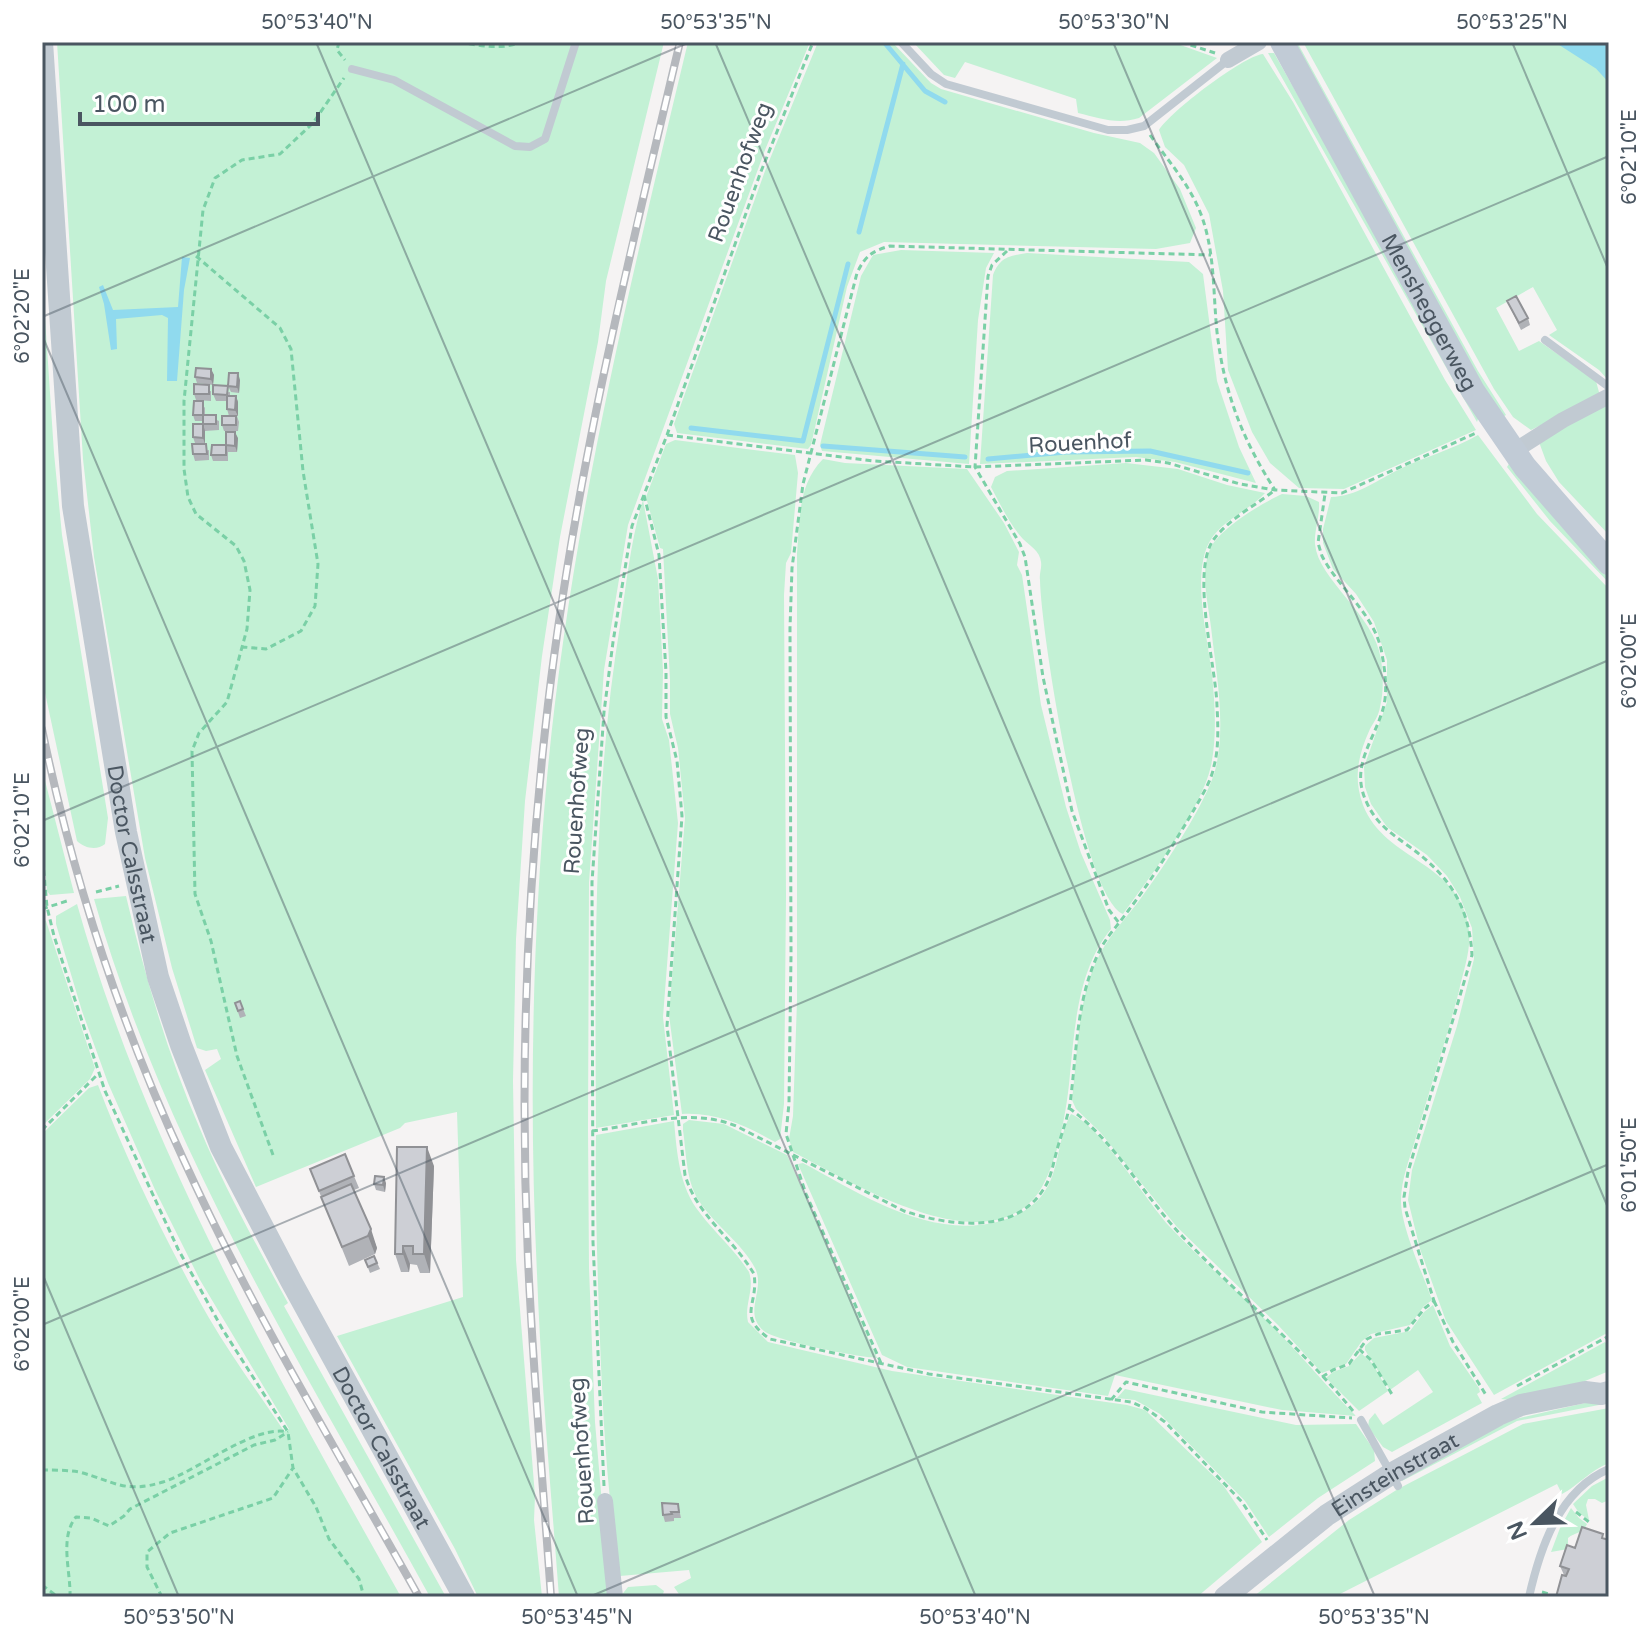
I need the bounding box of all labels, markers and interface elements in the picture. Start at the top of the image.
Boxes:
text: 50°53'40"N [261,11,373,35]
text: 50°53'35"N [660,11,772,35]
text: 50°53'30"N [1058,11,1170,35]
text: 50°53'25"N [1456,11,1568,35]
scale bar [80,76,318,126]
text: 100 m [92,90,166,119]
street label: Rouenhofweg [703,99,777,246]
text: 6°02'10"E [1618,109,1642,205]
street label: Mensheggerweg [1375,229,1483,396]
text: 6°02'20"E [11,268,35,364]
street label: Rouenhof [1028,427,1133,459]
text: 6°02'00"E [1618,613,1642,709]
street label: Rouenhofweg [559,727,595,875]
street label: Doctor Calsstraat [101,763,162,946]
text: 6°02'10"E [11,772,35,868]
text: 6°01'50"E [1618,1117,1642,1213]
text: 6°02'00"E [11,1276,35,1372]
street label: Doctor Calsstraat [326,1362,436,1533]
street label: Rouenhofweg [564,1377,600,1525]
street label: Einsteinstraat [1327,1427,1463,1523]
north arrow [1495,1483,1575,1563]
text: N [1502,1517,1533,1544]
text: 50°53'50"N [123,1606,235,1630]
text: 50°53'45"N [521,1606,633,1630]
text: 50°53'40"N [919,1606,1031,1630]
text: 50°53'35"N [1318,1606,1430,1630]

